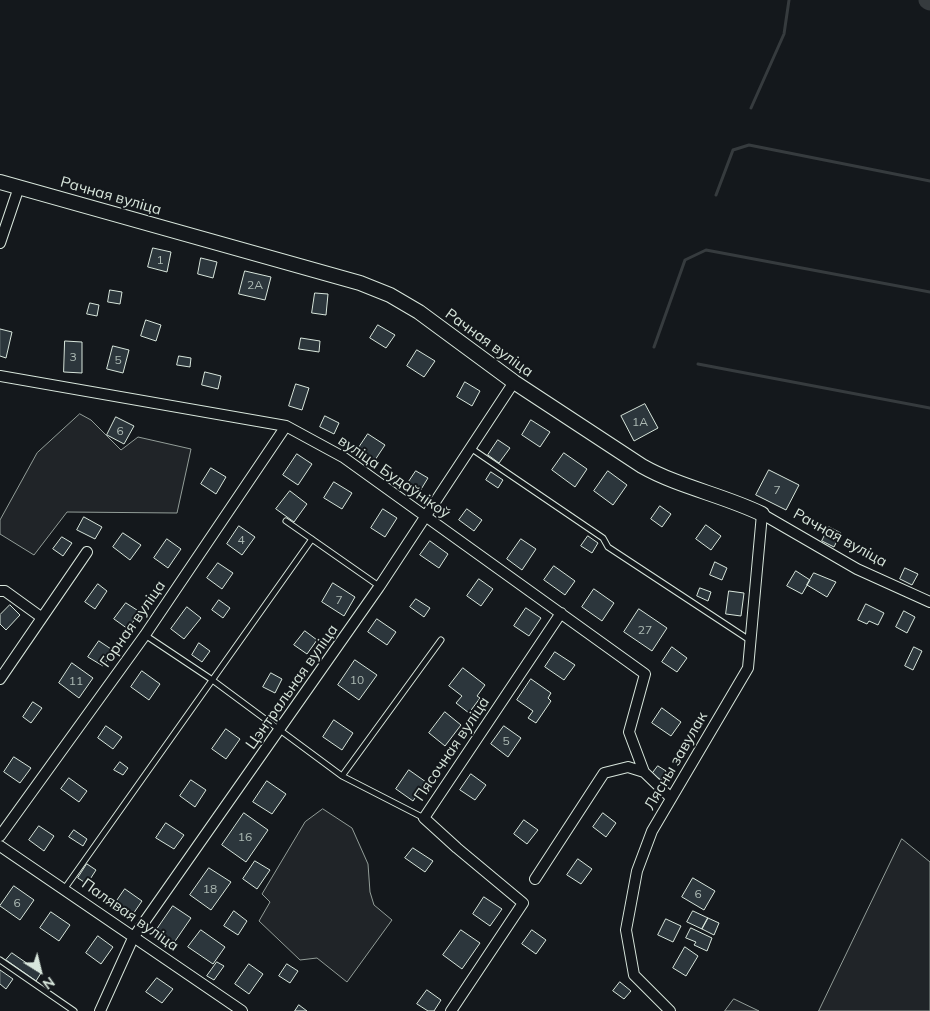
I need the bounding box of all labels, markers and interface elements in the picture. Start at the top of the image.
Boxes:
street label: Рачная вуліца [58,173,164,219]
house number: 1 [156,253,164,267]
house number: 2А [247,278,263,292]
street label: Рачная вуліца [442,305,536,381]
house number: 3 [69,350,77,364]
house number: 5 [114,353,122,367]
house number: 1А [632,415,648,429]
house number: 6 [116,424,124,438]
street label: вуліца Будаўнікоў [334,432,454,522]
house number: 7 [773,483,781,497]
street label: Рачная вуліца [790,505,890,571]
house number: 4 [237,533,245,547]
street label: Горная вуліца [97,577,169,671]
house number: 7 [335,593,343,607]
street label: Цэнтральная вуліца [242,621,342,753]
house number: 27 [638,623,652,637]
house number: 10 [350,673,364,687]
house number: 11 [69,674,83,688]
street label: Пясочная вуліца [411,694,493,804]
street label: Лясны завулак [641,709,711,813]
house number: 5 [502,734,510,748]
house number: 16 [238,830,252,844]
street label: Палявая вуліца [78,875,182,955]
house number: 18 [203,882,217,896]
house number: 6 [694,887,702,901]
house number: 6 [13,896,21,910]
north arrow [15,946,65,996]
text: N [39,973,58,994]

